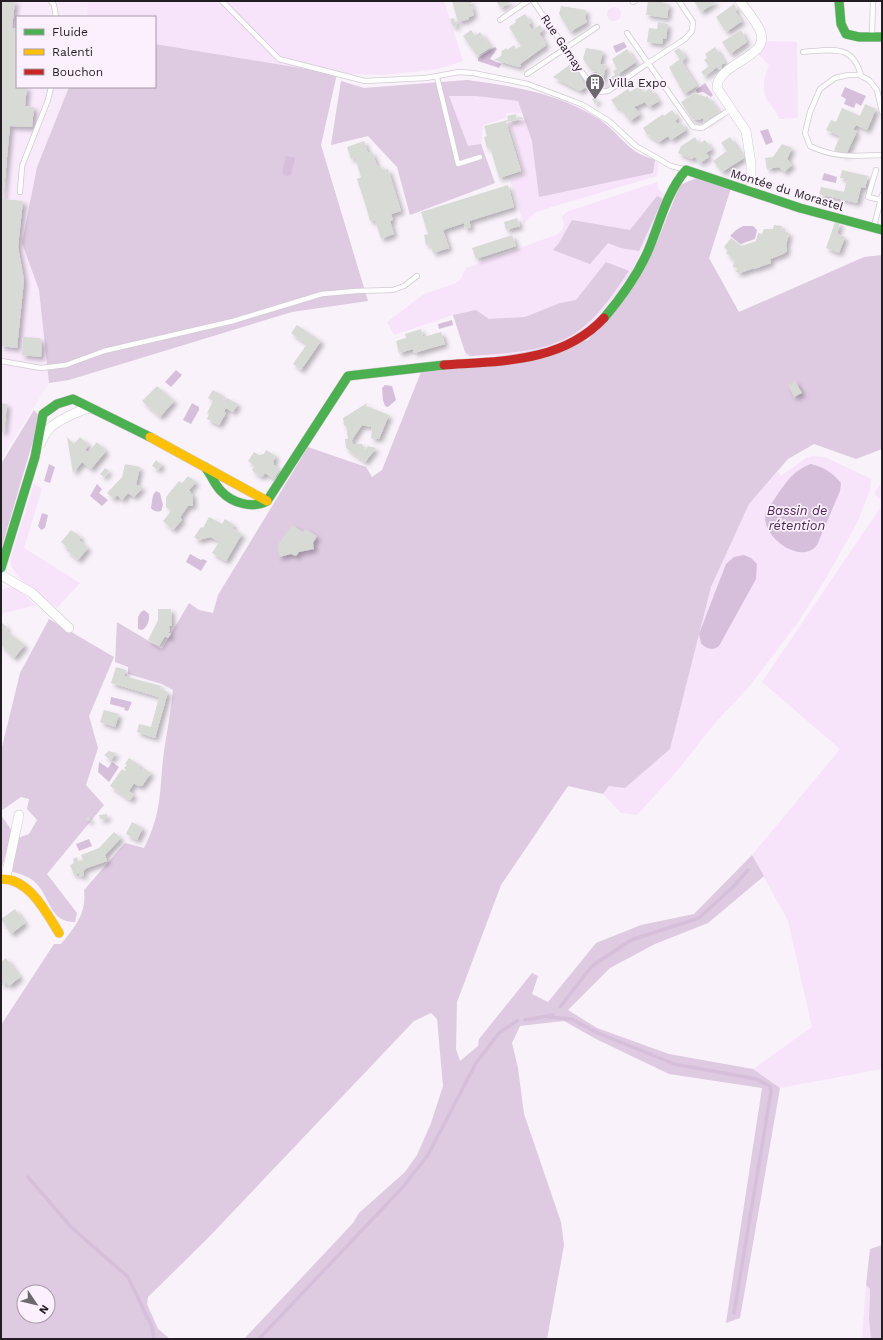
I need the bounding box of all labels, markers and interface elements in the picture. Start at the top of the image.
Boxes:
street label: Rue Gamay [538,12,587,75]
legend [16,16,156,88]
text: Fluide [52,25,88,39]
text: Ralenti [52,45,93,59]
text: Bouchon [52,65,103,79]
building icon: Villa Expo [584,72,606,100]
place label: Villa Expo [609,76,667,90]
street label: Montée du Morastel [729,166,846,214]
water label: Bassin de rétention [767,503,827,533]
north arrow [16,1284,56,1324]
text: N [36,1302,51,1317]

